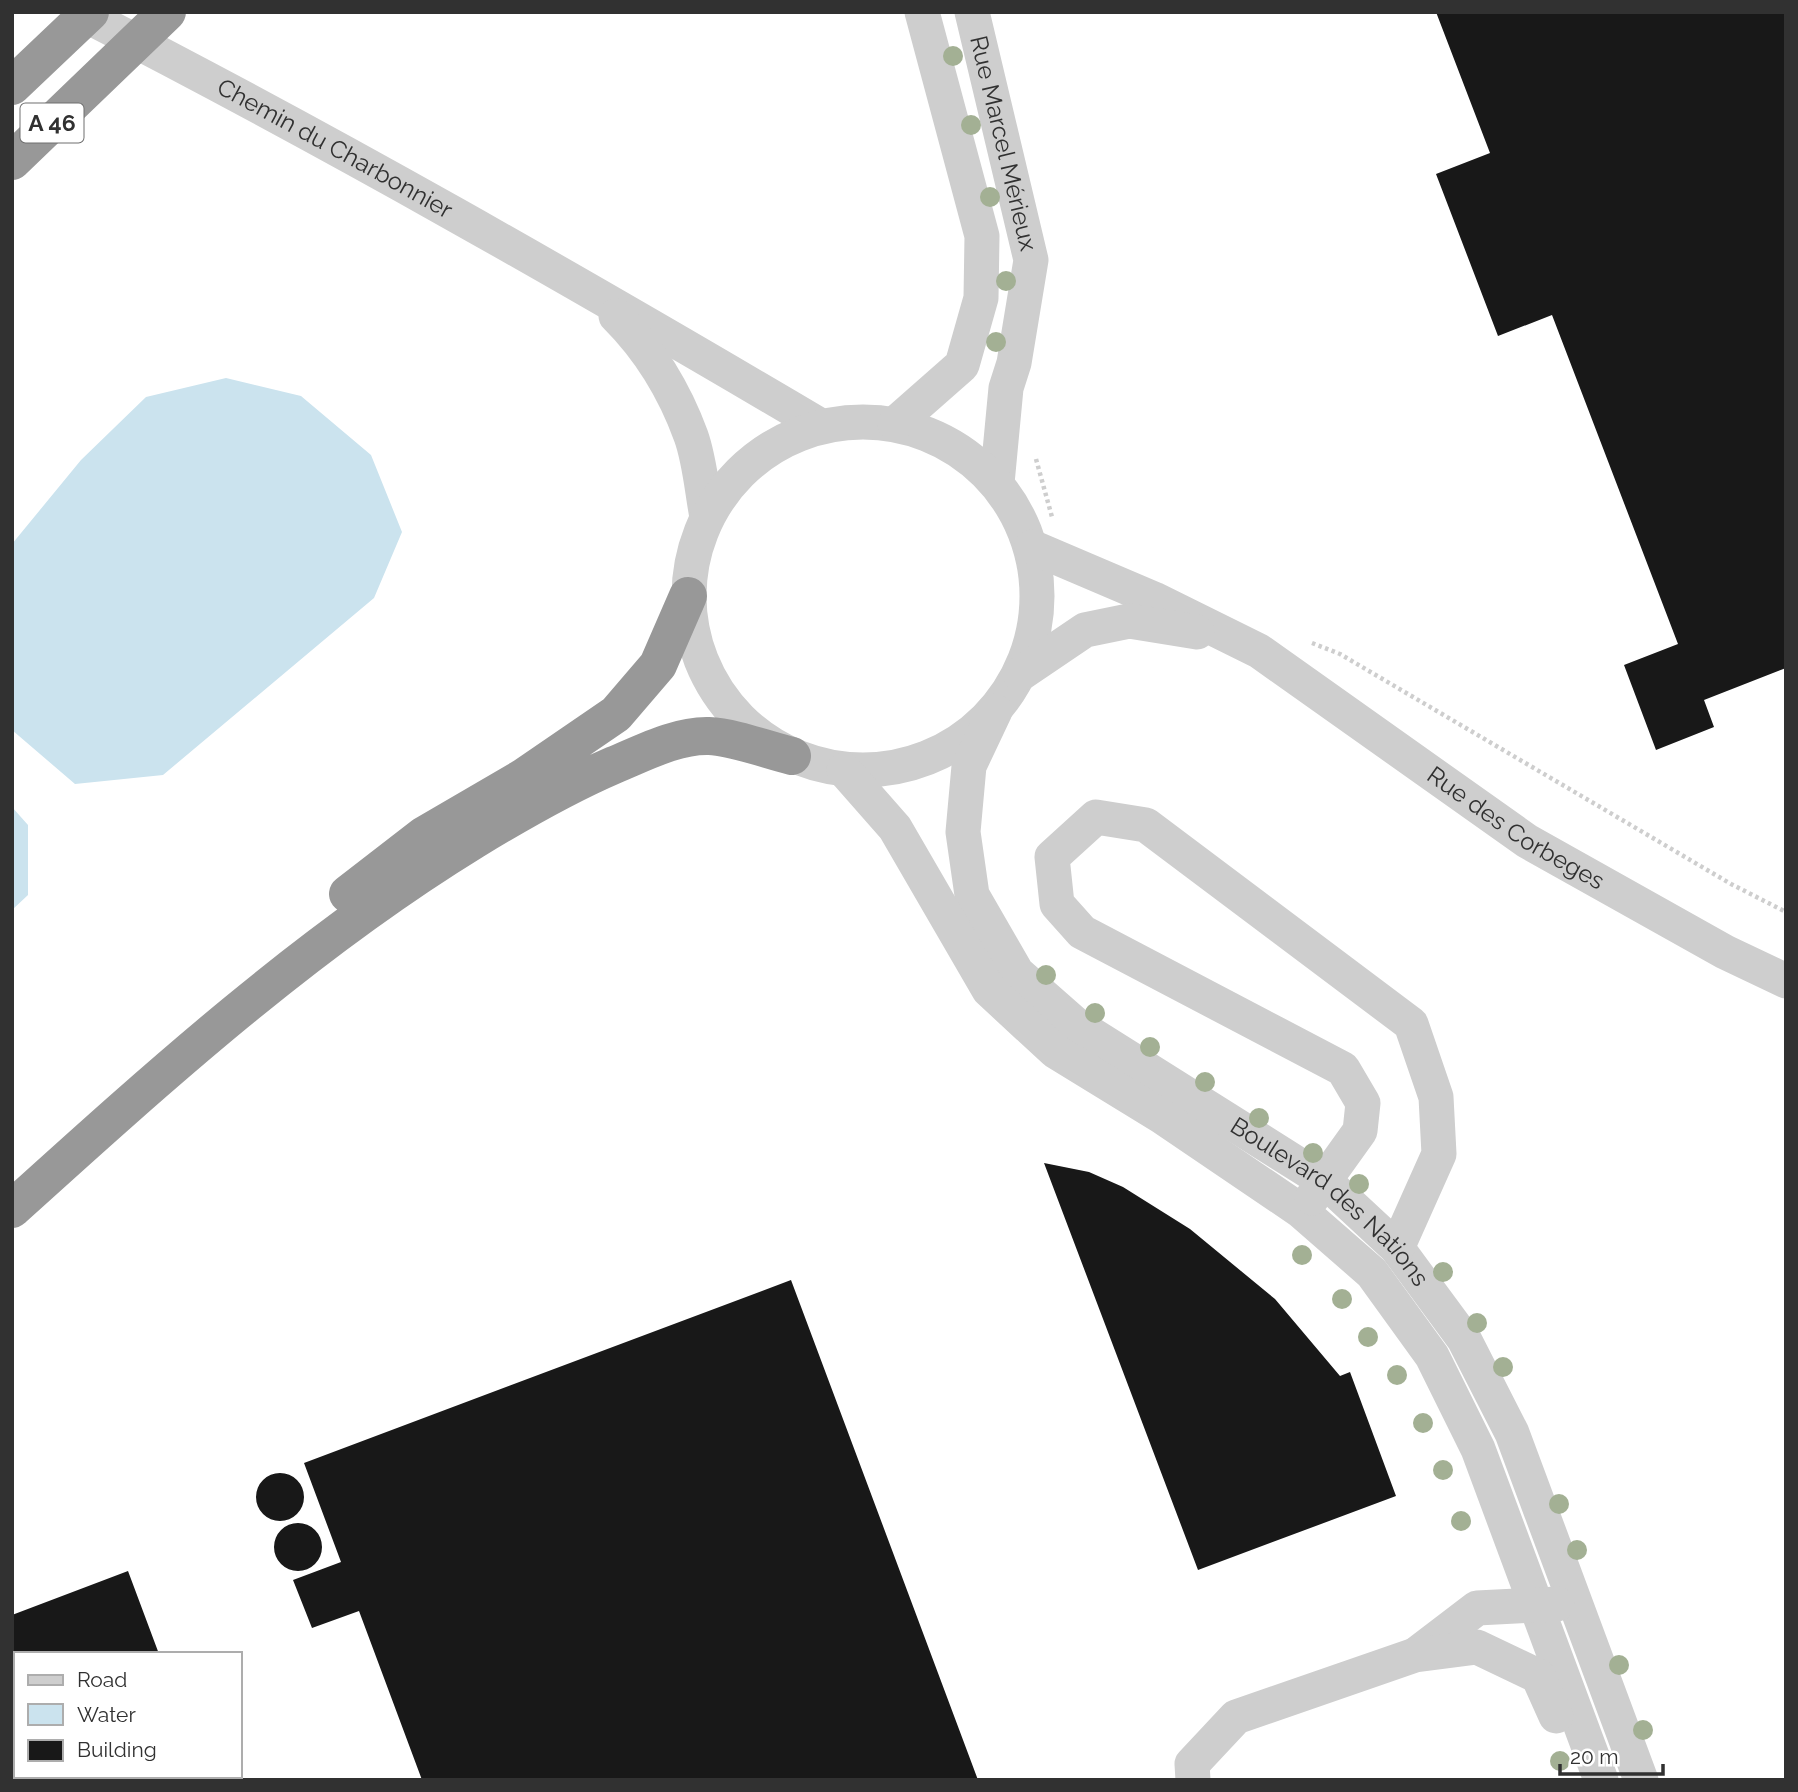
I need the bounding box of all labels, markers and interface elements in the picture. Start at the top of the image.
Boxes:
street label: Rue Marcel Mérieux [964,33,1043,254]
street label: Chemin du Charbonnier [212,72,458,225]
road number: A 46 [20,104,84,142]
street label: Rue des Corbeges [1422,760,1610,895]
street label: Boulevard des Nations [1225,1111,1435,1292]
legend [14,1652,242,1778]
text: Road [77,1667,127,1692]
text: Water [77,1702,136,1727]
scale bar [1560,1732,1663,1776]
text: Building [77,1737,157,1762]
text: 20 m [1570,1744,1618,1769]

